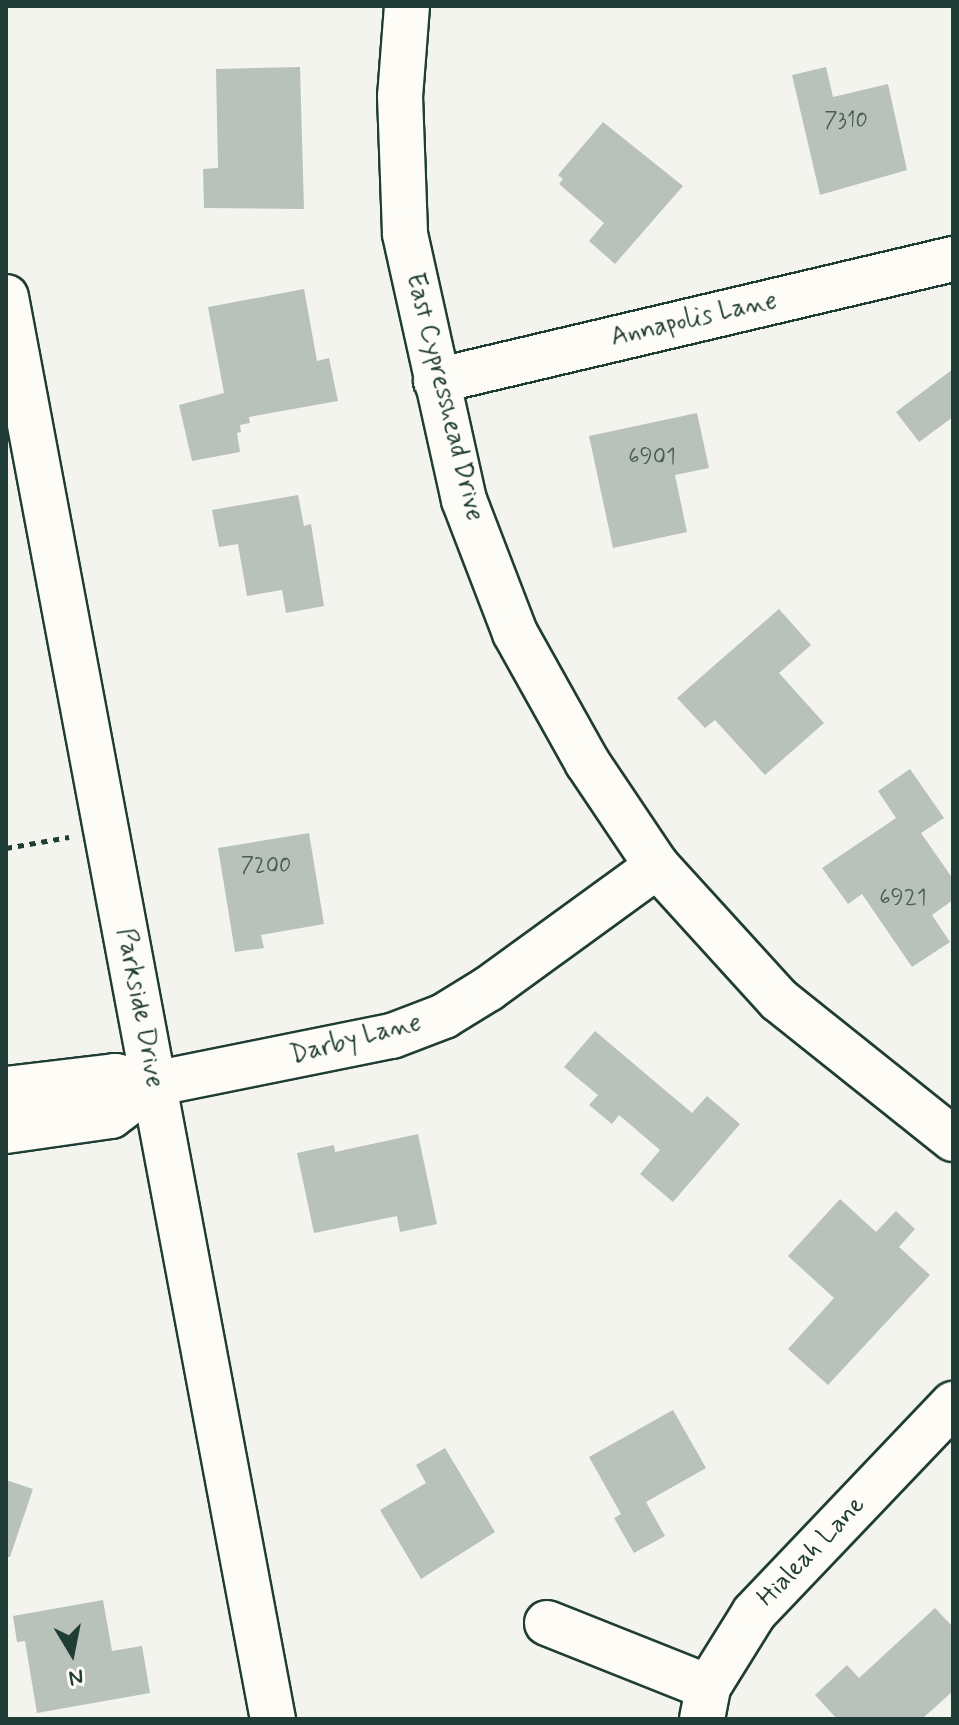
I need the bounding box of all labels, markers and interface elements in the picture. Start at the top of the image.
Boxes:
house number: 7310 [824,109,868,135]
street label: East Cypresshead Drive [398,271,490,523]
street label: Annapolis Lane [609,286,779,354]
house number: 6901 [628,445,676,471]
house number: 7200 [241,854,291,880]
house number: 6921 [879,886,927,912]
street label: Parkside Drive [108,927,170,1089]
street label: Darby Lane [289,1008,423,1072]
street label: Hialeah Lane [751,1490,873,1614]
north arrow [32,1613,112,1693]
text: N [67,1662,86,1692]

